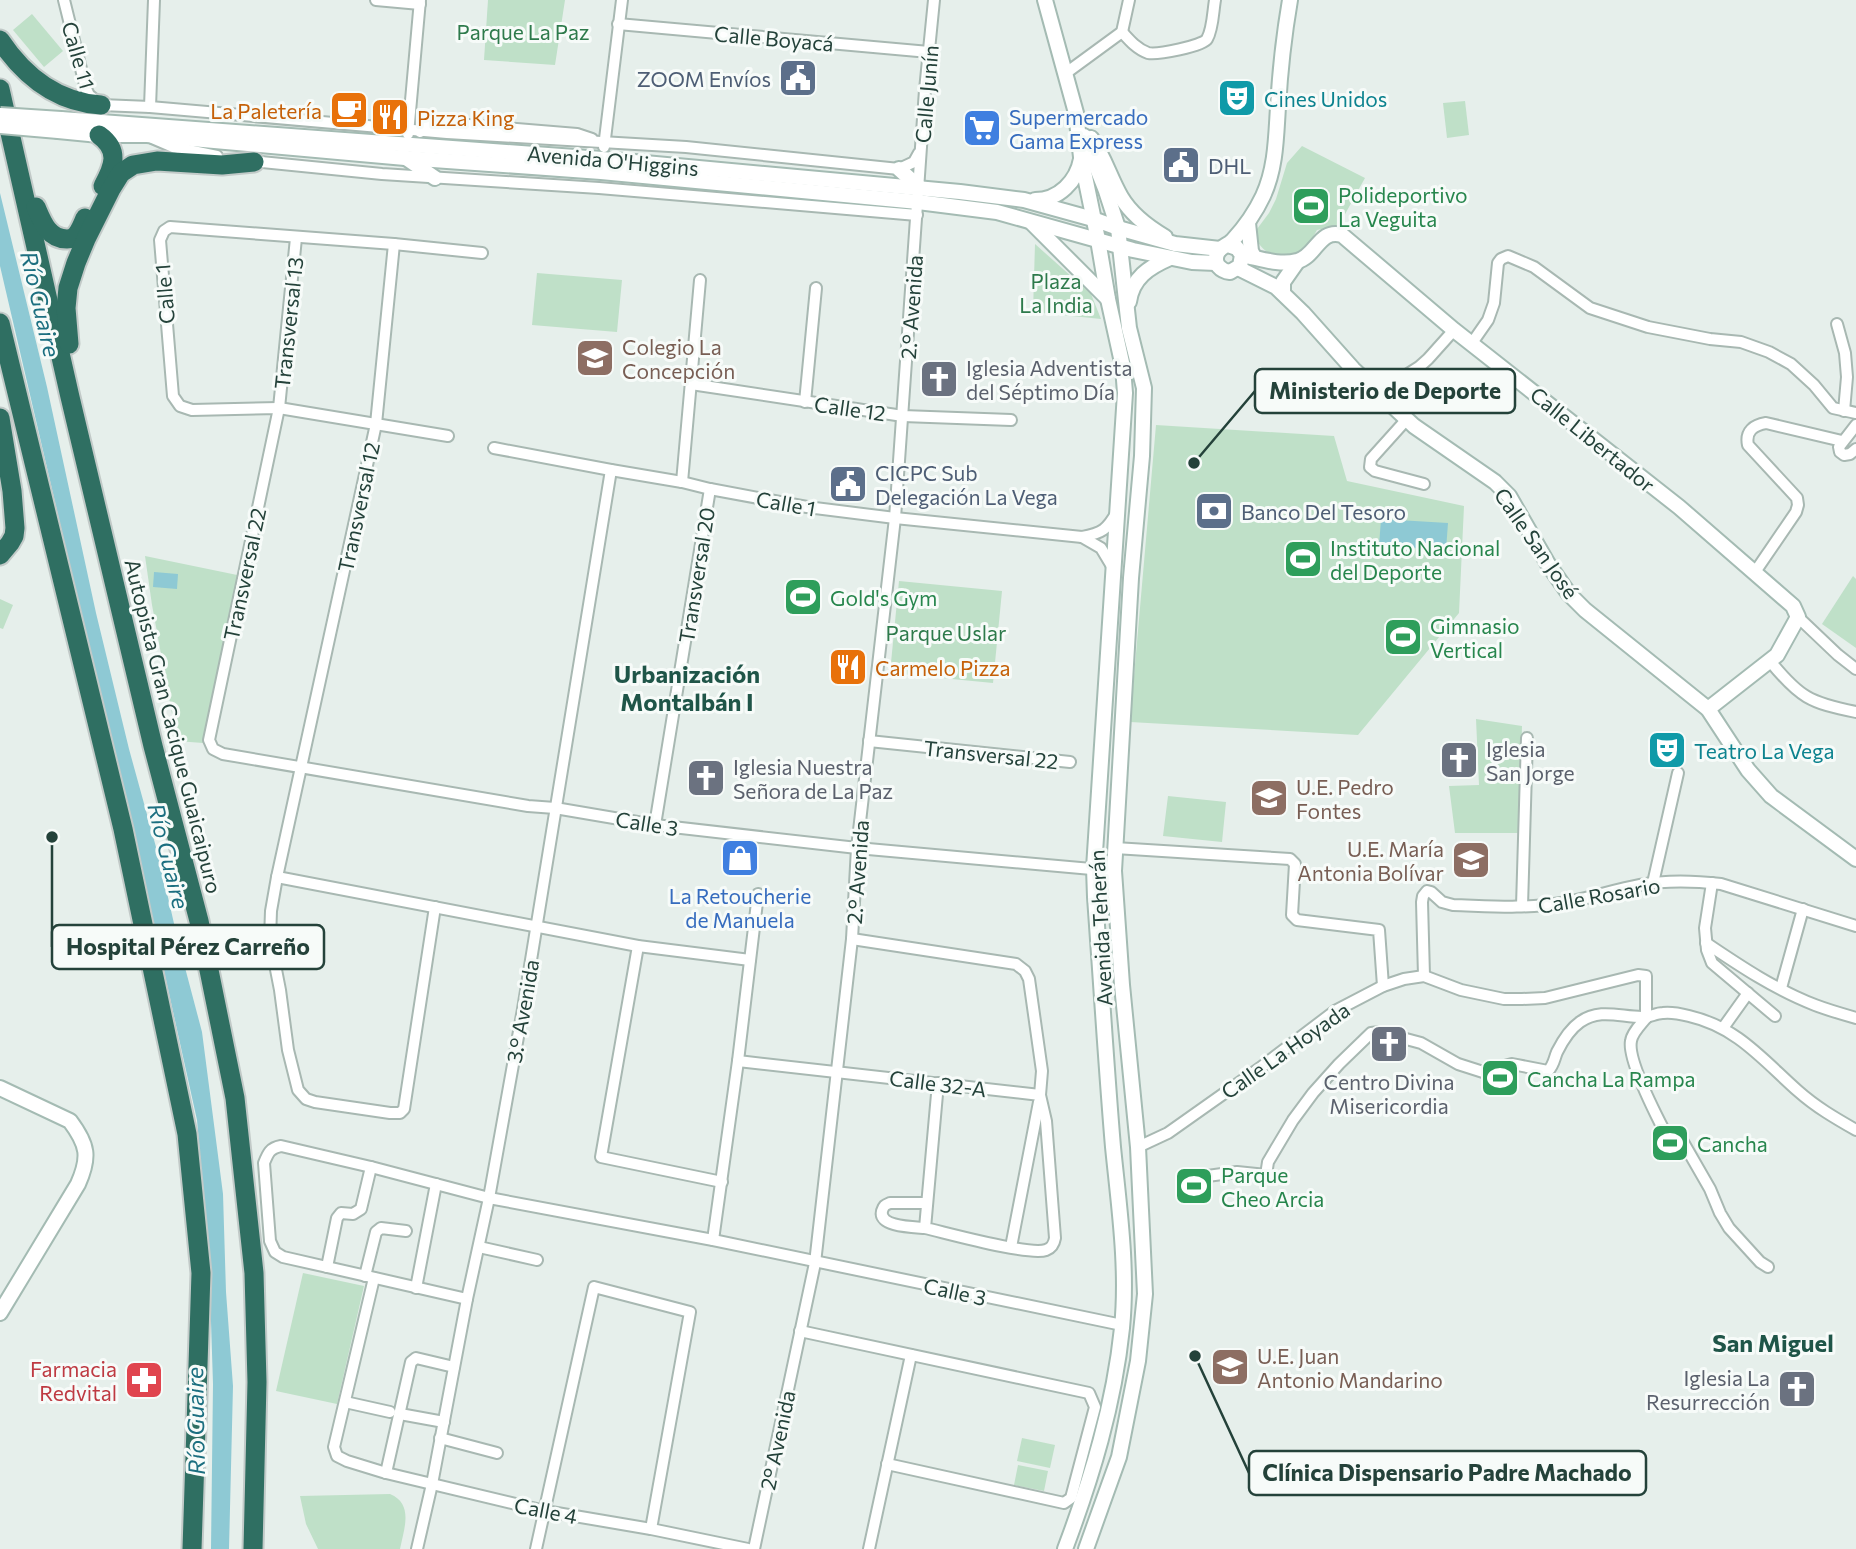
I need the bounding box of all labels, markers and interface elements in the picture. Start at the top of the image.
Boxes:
street label: Calle 11 [57,18,101,92]
park label: Parque La Paz [457,19,589,44]
street label: Calle Boyacá [713,20,835,56]
street label: Calle Junín [909,44,943,144]
public building icon: ZOOM Envíos [777,57,819,99]
place label: ZOOM Envíos [637,66,771,91]
theatre icon: Cines Unidos [1216,77,1258,119]
place label: Cines Unidos [1264,86,1387,111]
cafe icon: La Paletería [328,89,370,131]
restaurant icon: Pizza King [369,96,411,138]
place label: La Paletería [210,98,322,123]
place label: Supermercado Gama Express [1009,104,1148,153]
place label: Pizza King [417,105,514,130]
supermarket icon: Supermercado Gama Express [961,107,1003,149]
street label: Avenida O'Higgins [526,140,700,180]
public building icon: DHL [1160,144,1202,186]
place label: DHL [1208,153,1251,178]
place label: Polideportivo La Veguita [1338,182,1468,231]
sports icon: Polideportivo La Veguita [1290,185,1332,227]
water label: Río Guaire [15,248,67,360]
street label: 2.° Avenida [895,254,927,360]
street label: Transversal 13 [269,256,307,390]
street label: Calle 1 [149,263,179,325]
park label: Plaza La India [1019,268,1093,317]
place label: Colegio La Concepción [622,334,735,383]
school or university icon: Colegio La Concepción [574,337,616,379]
place label: Iglesia Adventista del Séptimo Día [966,355,1132,404]
church icon: Iglesia Adventista del Séptimo Día [918,358,960,400]
callout: Ministerio de Deporte [1255,369,1515,413]
text: Ministerio de Deporte [1269,376,1501,404]
street label: Calle Libertador [1526,381,1660,497]
street label: Calle 12 [813,391,887,425]
street label: Transversal 12 [332,440,384,574]
place label: CICPC Sub Delegación La Vega [875,460,1058,509]
public building icon: CICPC Sub Delegación La Vega [827,463,869,505]
street label: Calle San José [1490,483,1584,603]
street label: Calle 1 [754,485,818,521]
bank icon: Banco Del Tesoro [1193,490,1235,532]
place label: Banco Del Tesoro [1241,499,1406,524]
street label: Transversal 22 [218,505,270,643]
street label: Transversal 20 [673,505,719,645]
place label: Instituto Nacional del Deporte [1330,535,1500,584]
sports icon: Instituto Nacional del Deporte [1282,538,1324,580]
street label: Autopista Gran Cacique Guaicaipuro [120,556,228,896]
sports icon: Gold's Gym [782,576,824,618]
place label: Gold's Gym [830,585,937,610]
place label: Gimnasio Vertical [1430,613,1520,662]
sports icon: Gimnasio Vertical [1382,616,1424,658]
park label: Parque Uslar [886,620,1006,645]
restaurant icon: Carmelo Pizza [827,646,869,688]
place label: Carmelo Pizza [875,655,1011,680]
district label: Urbanización Montalbán I [614,659,760,716]
theatre icon: Teatro La Vega [1646,729,1688,771]
street label: Transversal 22 [923,735,1059,773]
place label: Iglesia San Jorge [1486,736,1575,785]
place label: Teatro La Vega [1694,738,1834,763]
church icon: Iglesia San Jorge [1438,739,1480,781]
place label: Iglesia Nuestra Señora de La Paz [733,754,893,803]
church icon: Iglesia Nuestra Señora de La Paz [685,757,727,799]
place label: U.E. Pedro Fontes [1296,774,1394,823]
school or university icon: U.E. Pedro Fontes [1248,777,1290,819]
water label: Río Guaire [142,800,196,912]
street label: Calle 3 [614,806,680,840]
street label: 2.° Avenida [841,819,873,925]
place label: U.E. María Antonia Bolívar [1297,836,1444,885]
shop icon: La Retoucherie de Manuela [719,837,761,879]
school or university icon: U.E. María Antonia Bolívar [1450,839,1492,881]
street label: Avenida Teherán [1083,849,1117,1007]
street label: Calle Rosario [1536,872,1662,918]
place label: La Retoucherie de Manuela [669,883,811,932]
callout: Hospital Pérez Carreño [52,925,324,969]
text: Hospital Pérez Carreño [66,932,310,960]
street label: 3.° Avenida [501,957,543,1065]
street label: Calle La Hoyada [1216,997,1354,1103]
church icon: Centro Divina Misericordia [1368,1023,1410,1065]
sports icon: Cancha La Rampa [1479,1057,1521,1099]
street label: Calle 32-A [888,1065,988,1101]
place label: Cancha La Rampa [1527,1066,1696,1091]
place label: Centro Divina Misericordia [1324,1069,1454,1118]
sports icon: Cancha [1649,1122,1691,1164]
place label: Cancha [1697,1131,1768,1156]
place label: Parque Cheo Arcia [1221,1162,1324,1211]
sports icon: Parque Cheo Arcia [1173,1165,1215,1207]
street label: Calle 3 [922,1272,988,1310]
district label: San Miguel [1712,1328,1834,1357]
place label: U.E. Juan Antonio Mandarino [1257,1343,1443,1392]
school or university icon: U.E. Juan Antonio Mandarino [1209,1346,1251,1388]
place label: Farmacia Redvital [30,1356,117,1405]
pharmacy icon: Farmacia Redvital [123,1359,165,1401]
place label: Iglesia La Resurrección [1646,1365,1770,1414]
water label: Río Guaire [180,1367,210,1475]
church icon: Iglesia La Resurrección [1776,1368,1818,1410]
street label: 2° Avenida [754,1388,800,1492]
callout: Clínica Dispensario Padre Machado [1249,1451,1646,1495]
text: Clínica Dispensario Padre Machado [1262,1458,1632,1486]
street label: Calle 4 [512,1492,580,1528]

